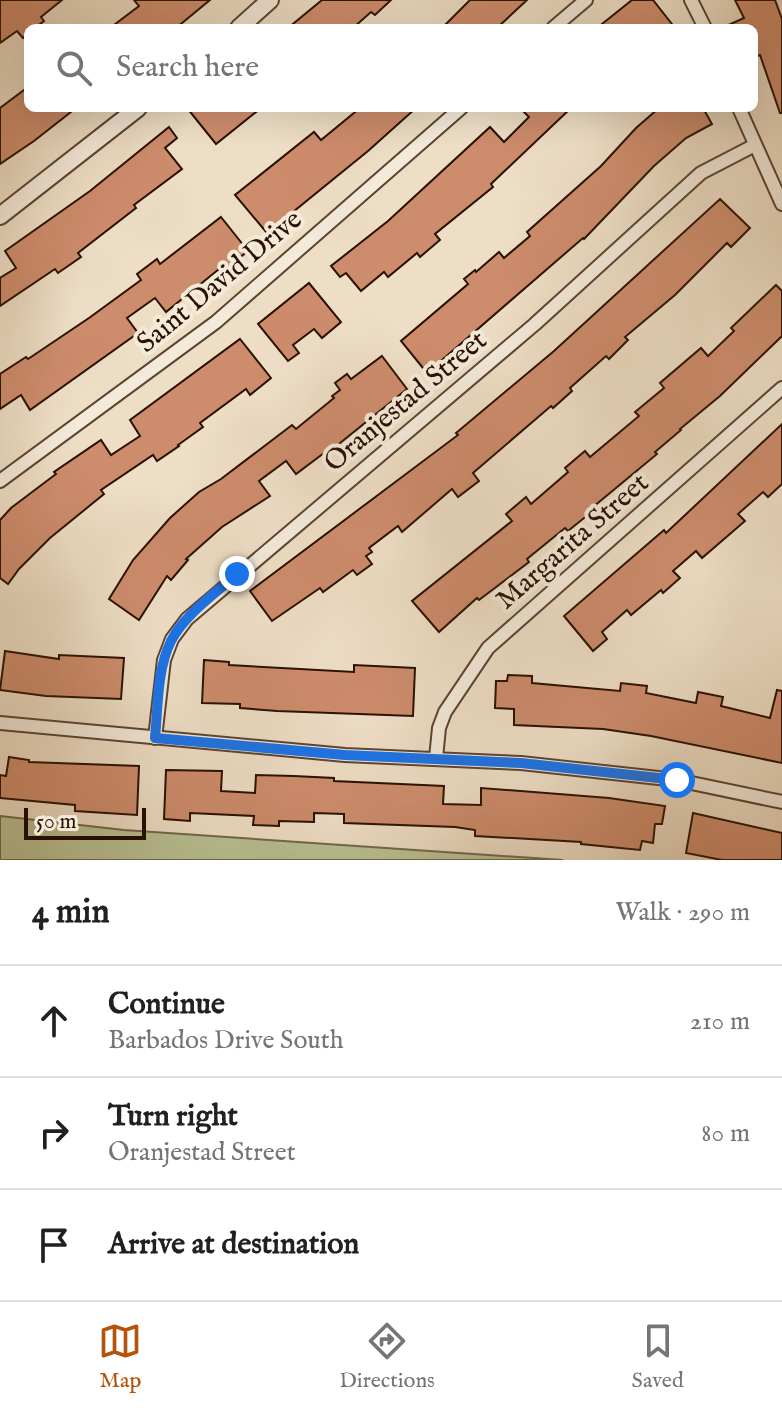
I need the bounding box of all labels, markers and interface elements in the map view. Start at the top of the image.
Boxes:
search box [24,24,758,112]
icon: search [52,46,96,90]
text: Search here [116,49,259,87]
street label: Saint David Drive [130,203,310,361]
street label: Oranjestad Street [317,323,495,480]
street label: Margarita Street [489,466,657,618]
route end [219,556,255,592]
route start [659,762,695,798]
scale bar [24,804,146,840]
text: 50 m [36,808,77,836]
text: 4 min [32,891,110,934]
text: Walk · 290 m [615,896,750,929]
text: Continue [108,986,225,1024]
icon: ahead [32,999,76,1043]
text: 210 m [690,1005,750,1038]
text: Barbados Drive South [108,1024,344,1057]
text: Turn right [108,1098,238,1136]
icon: right [32,1111,76,1155]
text: 80 m [701,1117,750,1150]
text: Oranjestad Street [108,1136,296,1169]
icon: arrive [32,1223,76,1267]
text: Arrive at destination [108,1226,359,1264]
tab: Map [98,1319,142,1395]
tab: Directions [339,1319,435,1395]
tab: Saved [632,1319,684,1395]

